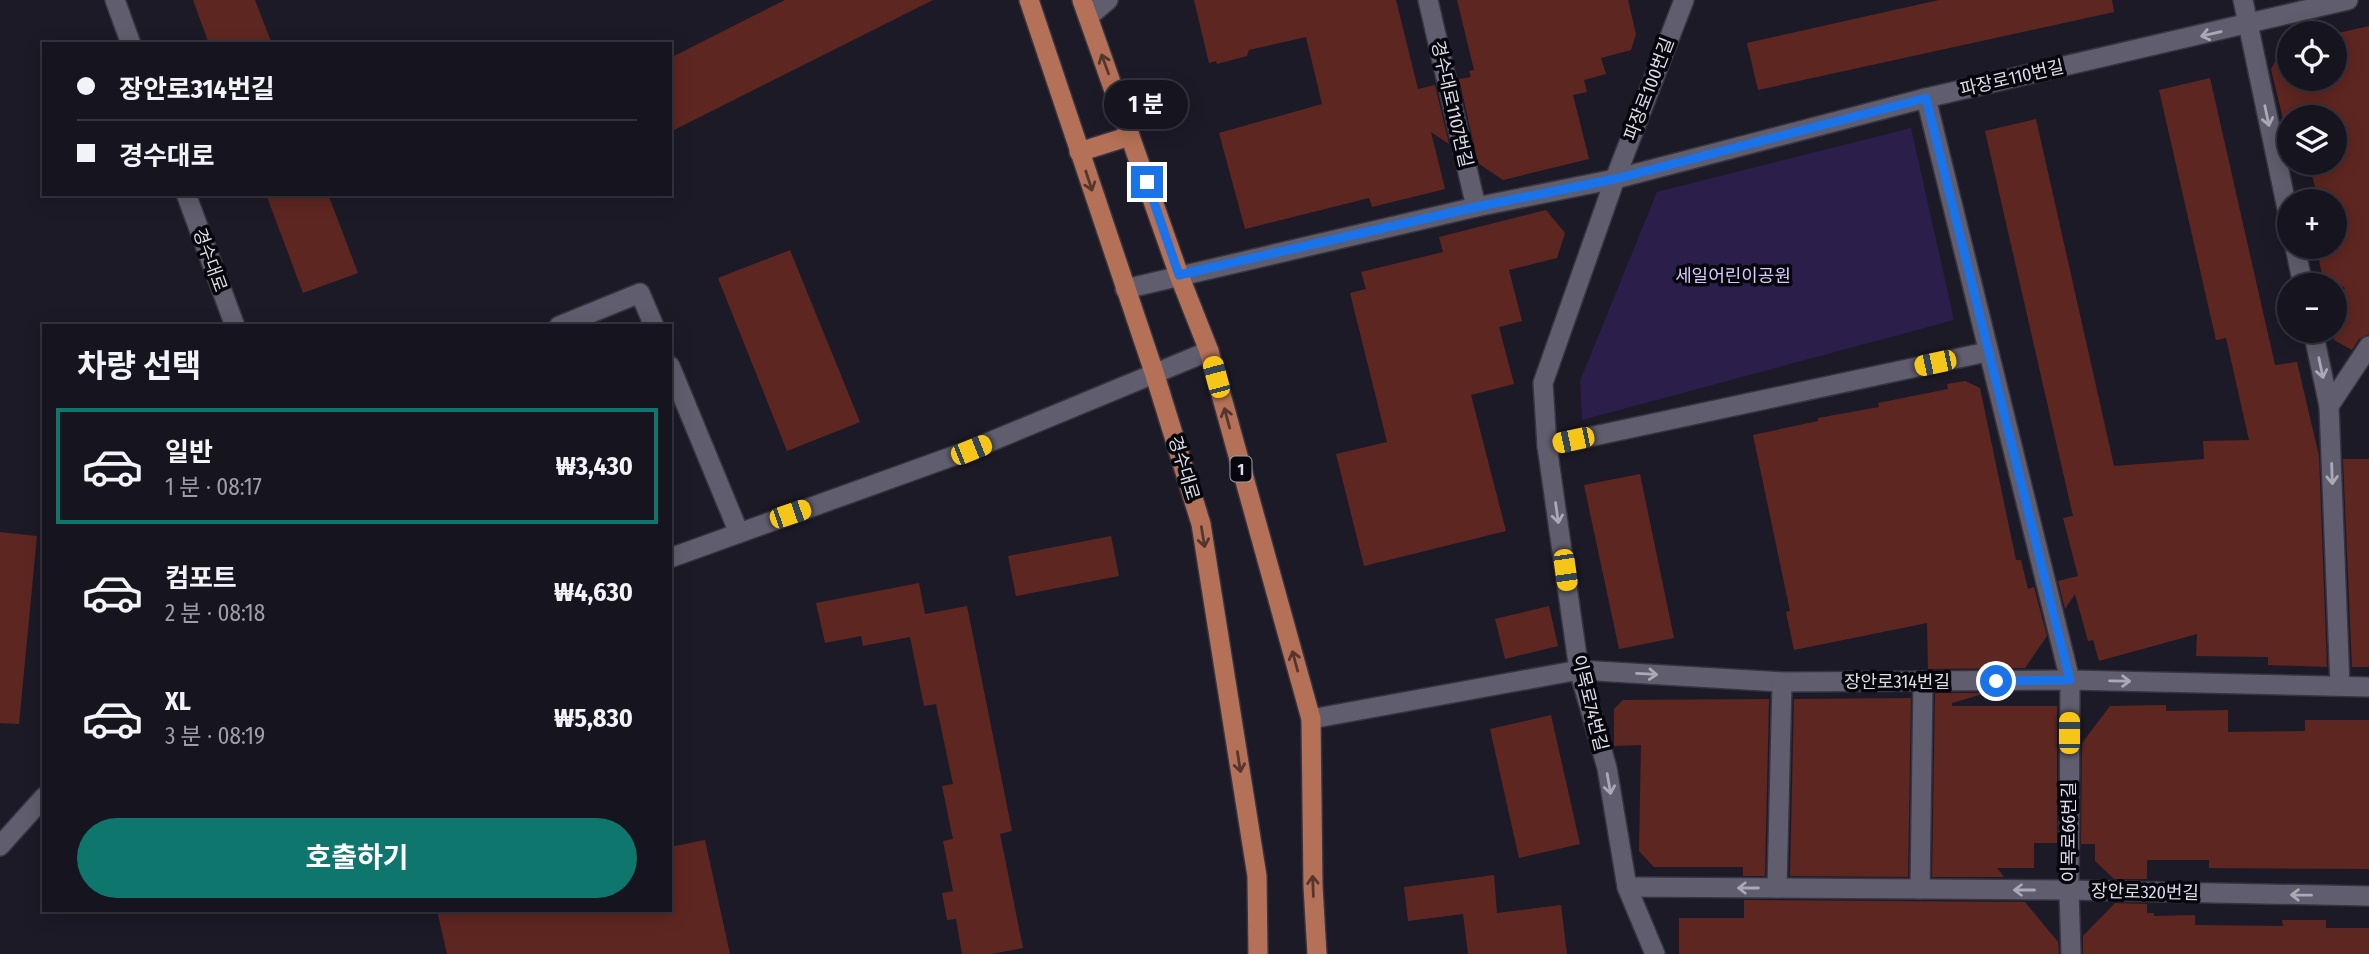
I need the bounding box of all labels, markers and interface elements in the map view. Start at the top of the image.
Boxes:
map controls [2277,21,2347,343]
button: locate [2277,21,2347,91]
one-way arrow [2200,28,2222,41]
street label: 파장로100번길 [1619,34,1679,144]
street label: 경수대로1107번길 [1427,38,1477,170]
one-way arrow [1098,53,1111,75]
street label: 파장로110번길 [1958,55,2066,101]
text: 장안로314번길 [119,74,275,105]
callout: 1 분 [1105,80,1189,130]
text: 1 분 [1128,90,1164,118]
one-way arrow [2261,104,2275,127]
button: layers [2277,105,2347,175]
text: 경수대로 [119,141,215,172]
route end [1131,166,1163,198]
one-way arrow [1083,170,1096,192]
button: + [2277,189,2347,259]
street label: 경수대로 [188,225,232,295]
park label: 세일어린이공원 [1675,265,1791,287]
button: − [2277,273,2347,343]
text: 차량 선택 [77,347,201,385]
car [1913,348,1958,378]
car [1201,354,1232,400]
one-way arrow [2315,356,2329,379]
one-way arrow [1220,407,1233,429]
car [1551,425,1596,455]
car [948,432,995,468]
street label: 경수대로 [1164,433,1204,503]
icon: car [81,435,144,498]
text: 일반 [165,437,213,468]
text: ₩3,430 [556,451,633,482]
road number: 1 [1230,456,1252,482]
one-way arrow [2325,462,2338,485]
text: 1 분 · 08:17 [165,473,262,501]
car [767,497,814,531]
one-way arrow [1551,502,1564,524]
one-way arrow [1197,525,1210,548]
car [1552,548,1579,592]
icon: car [81,561,144,624]
text: 컴포트 [165,563,237,594]
text: ₩4,630 [554,577,633,608]
text: 2 분 · 08:18 [165,599,265,627]
one-way arrow [1287,650,1300,672]
street label: 이목로74번길 [1567,653,1613,753]
route start [1980,665,2012,697]
one-way arrow [1636,667,1659,680]
street label: 장안로314번길 [1844,671,1950,693]
one-way arrow [2108,675,2131,688]
text: XL [165,686,191,717]
icon: car [81,687,144,750]
text: ₩5,830 [554,703,633,734]
car [2059,712,2080,754]
text: 3 분 · 08:19 [165,722,265,750]
one-way arrow [1233,750,1246,773]
one-way arrow [1603,772,1617,795]
street label: 이목로66번길 [2058,782,2080,882]
button: 호출하기 [77,818,637,898]
one-way arrow [1306,875,1320,898]
street label: 장안로320번길 [2091,880,2199,904]
one-way arrow [1737,881,1760,895]
one-way arrow [2013,883,2036,897]
one-way arrow [2290,888,2313,901]

